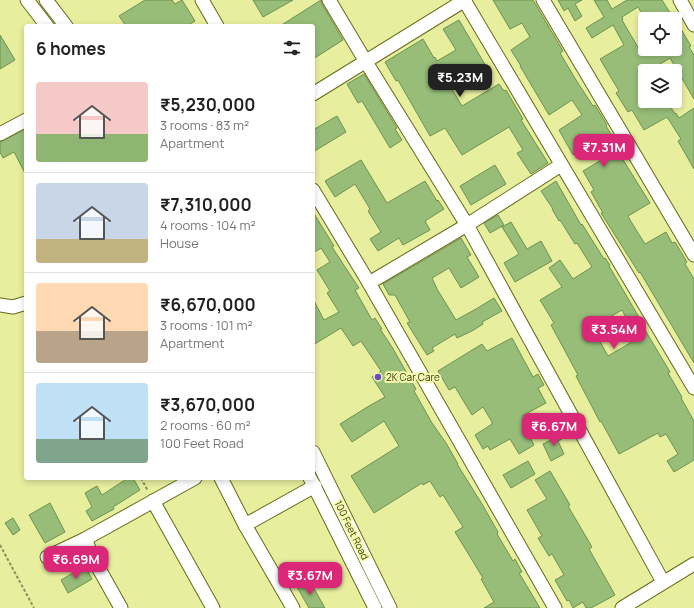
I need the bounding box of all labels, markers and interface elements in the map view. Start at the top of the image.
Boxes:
map controls [638,12,682,108]
button: locate [638,12,682,56]
text: 6 homes [36,37,106,60]
icon: filters [281,37,303,59]
pin: ₹5.23M [427,64,493,98]
button: layers [638,64,682,108]
text: ₹5.23M [437,68,483,86]
text: ₹5,230,000 [160,93,256,116]
icon: home [68,98,116,146]
text: 3 rooms · 83 m² [160,116,249,134]
text: Apartment [160,134,224,152]
pin: ₹7.31M [571,134,637,168]
text: ₹7.31M [582,138,626,156]
text: ₹7,310,000 [160,193,252,216]
icon: home [68,199,116,247]
text: 4 rooms · 104 m² [160,216,256,234]
text: House [160,234,199,252]
text: ₹6,670,000 [160,293,256,316]
icon: home [68,299,116,347]
text: 3 rooms · 101 m² [160,316,253,334]
pin: ₹3.54M [581,316,647,350]
text: ₹3.54M [591,320,637,338]
text: Apartment [160,334,224,352]
place label: 2K Car Care [386,370,440,384]
marker: 2K Car Care [373,372,383,382]
text: ₹3,670,000 [160,393,255,416]
icon: home [68,399,116,447]
pin: ₹6.67M [521,413,587,447]
text: 2 rooms · 60 m² [160,416,251,434]
text: ₹6.67M [531,417,577,435]
text: 100 Feet Road [160,434,244,452]
street label: 100 Feet Road [332,498,372,562]
pin: ₹6.69M [43,546,109,580]
text: ₹6.69M [52,550,100,568]
pin: ₹3.67M [277,562,343,596]
text: ₹3.67M [287,566,333,584]

